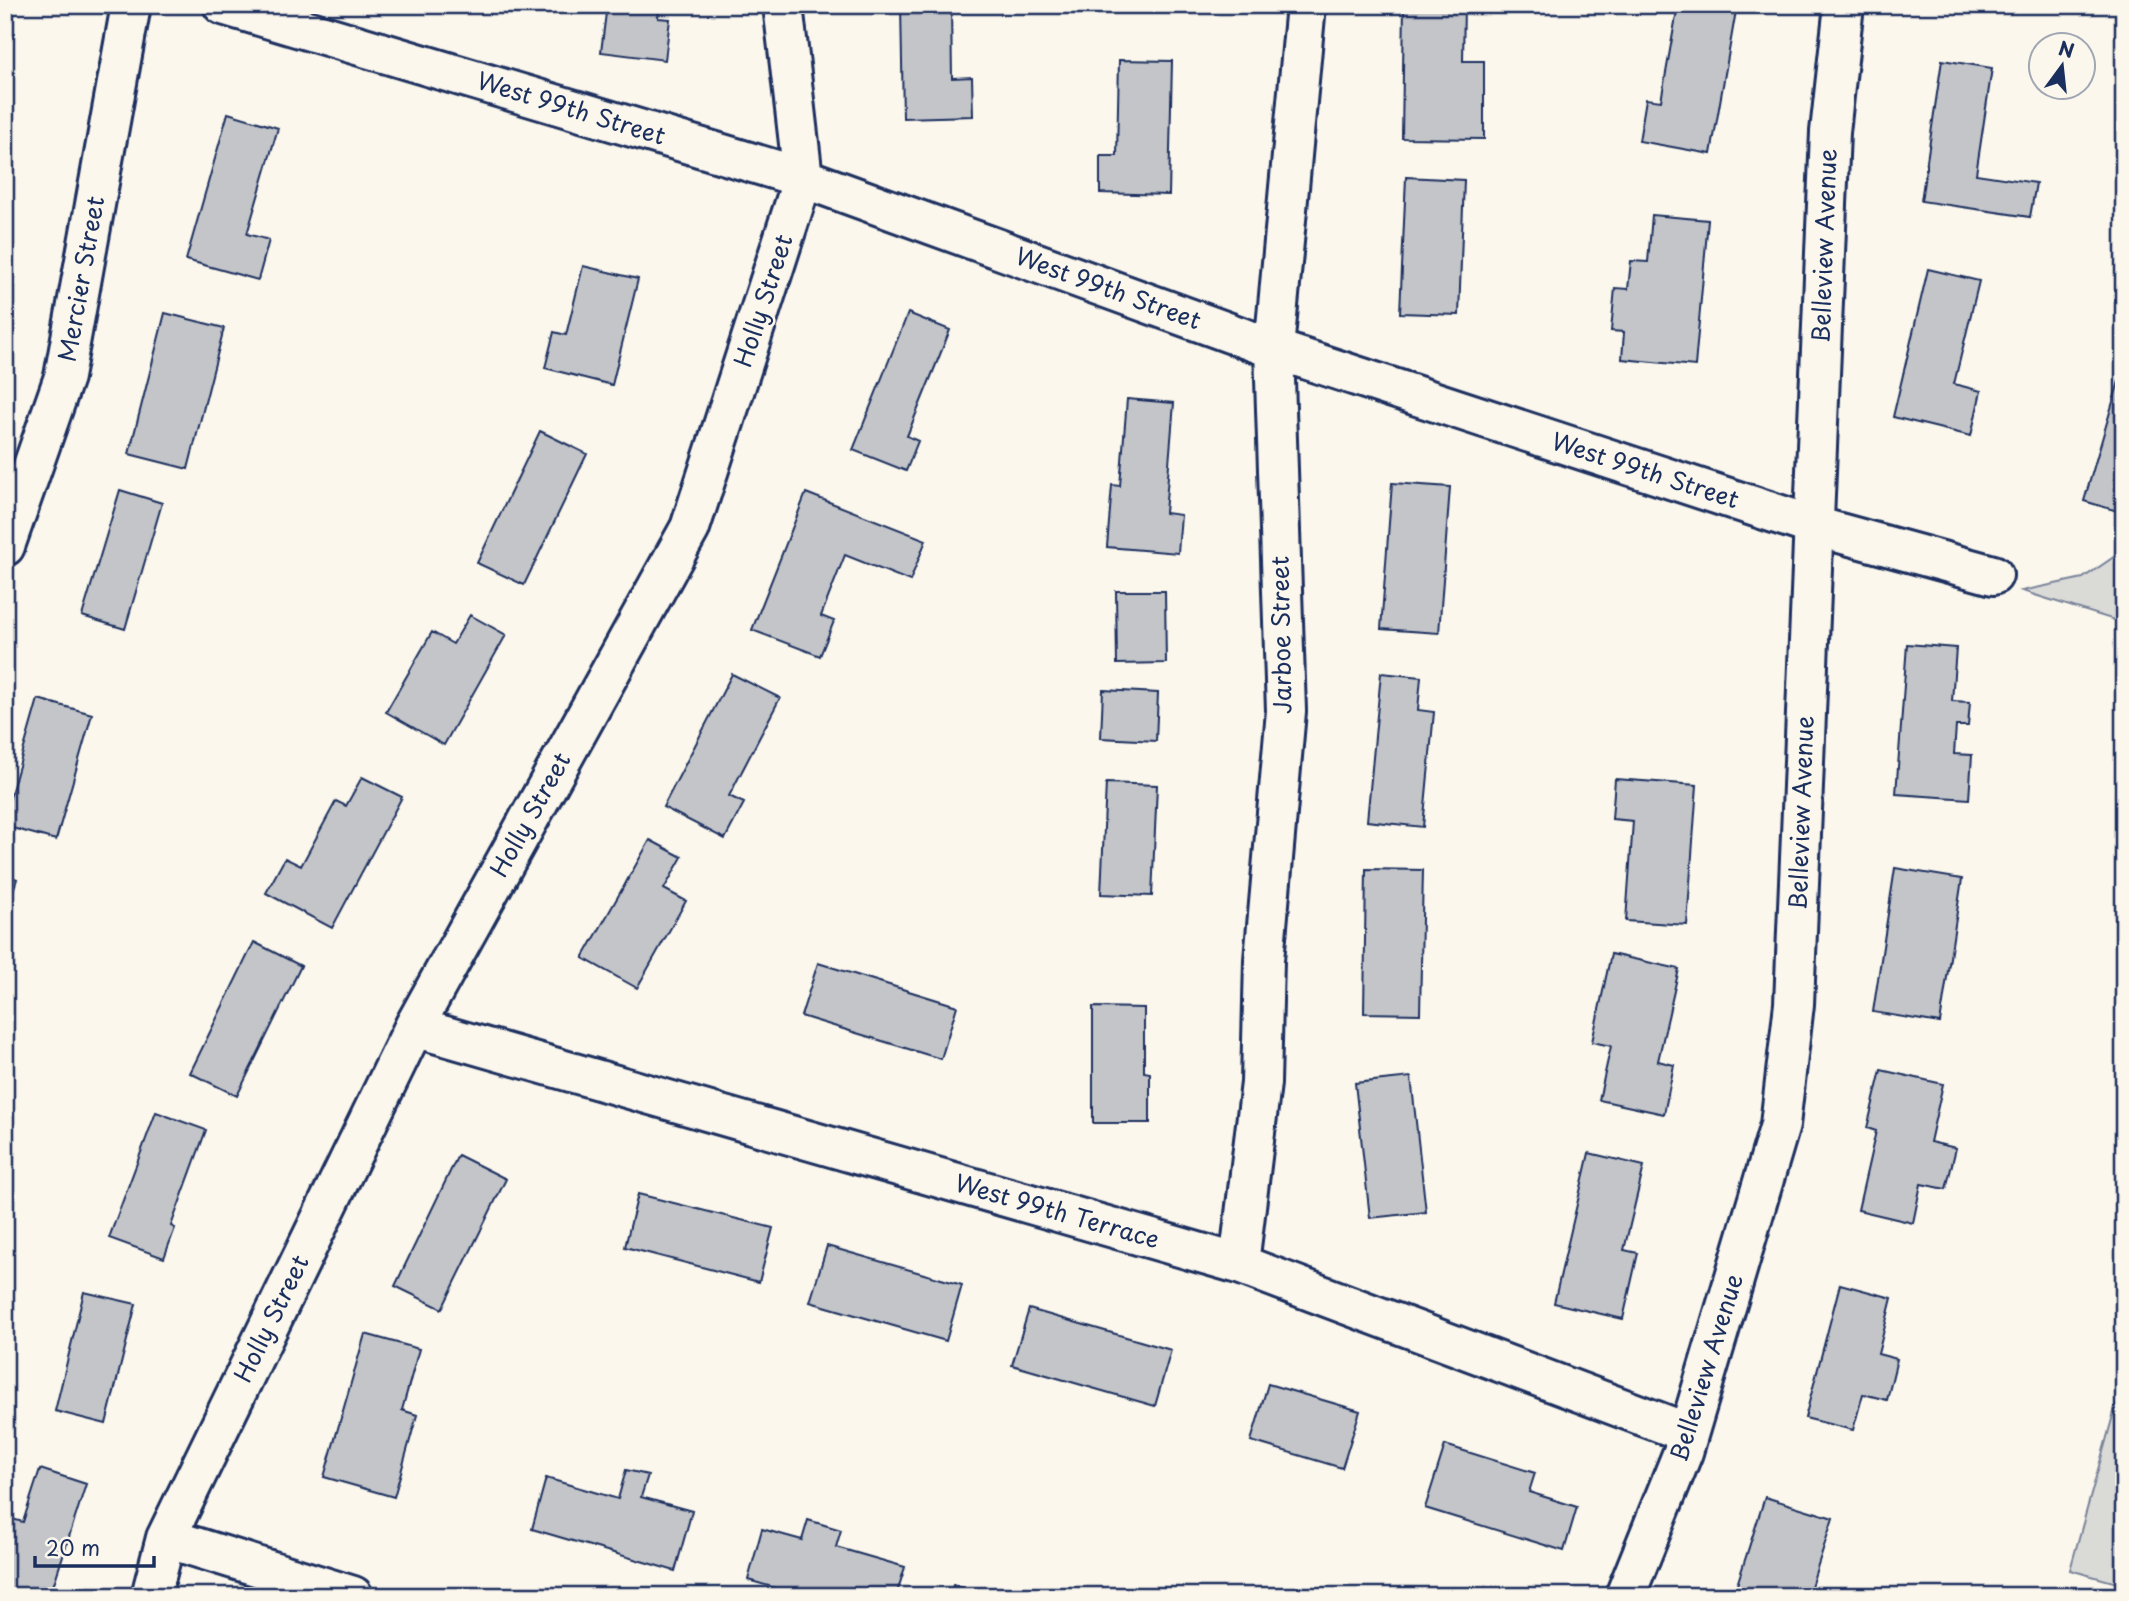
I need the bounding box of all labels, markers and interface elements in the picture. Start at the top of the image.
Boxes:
north arrow [2028,32,2098,102]
text: N [2056,33,2078,64]
street label: West 99th Street [473,61,670,153]
street label: Belleview Avenue [1802,148,1844,344]
street label: Mercier Street [48,193,112,364]
street label: Holly Street [724,229,801,372]
street label: West 99th Street [1011,237,1207,338]
street label: West 99th Street [1547,422,1744,516]
street label: Jarboe Street [1261,555,1299,715]
street label: Belleview Avenue [1779,715,1821,911]
street label: Holly Street [480,745,579,883]
street label: West 99th Terrace [951,1164,1164,1257]
street label: Holly Street [224,1248,317,1388]
street label: Belleview Avenue [1659,1269,1751,1466]
scale bar [35,1524,154,1568]
text: 20 m [46,1531,100,1563]

